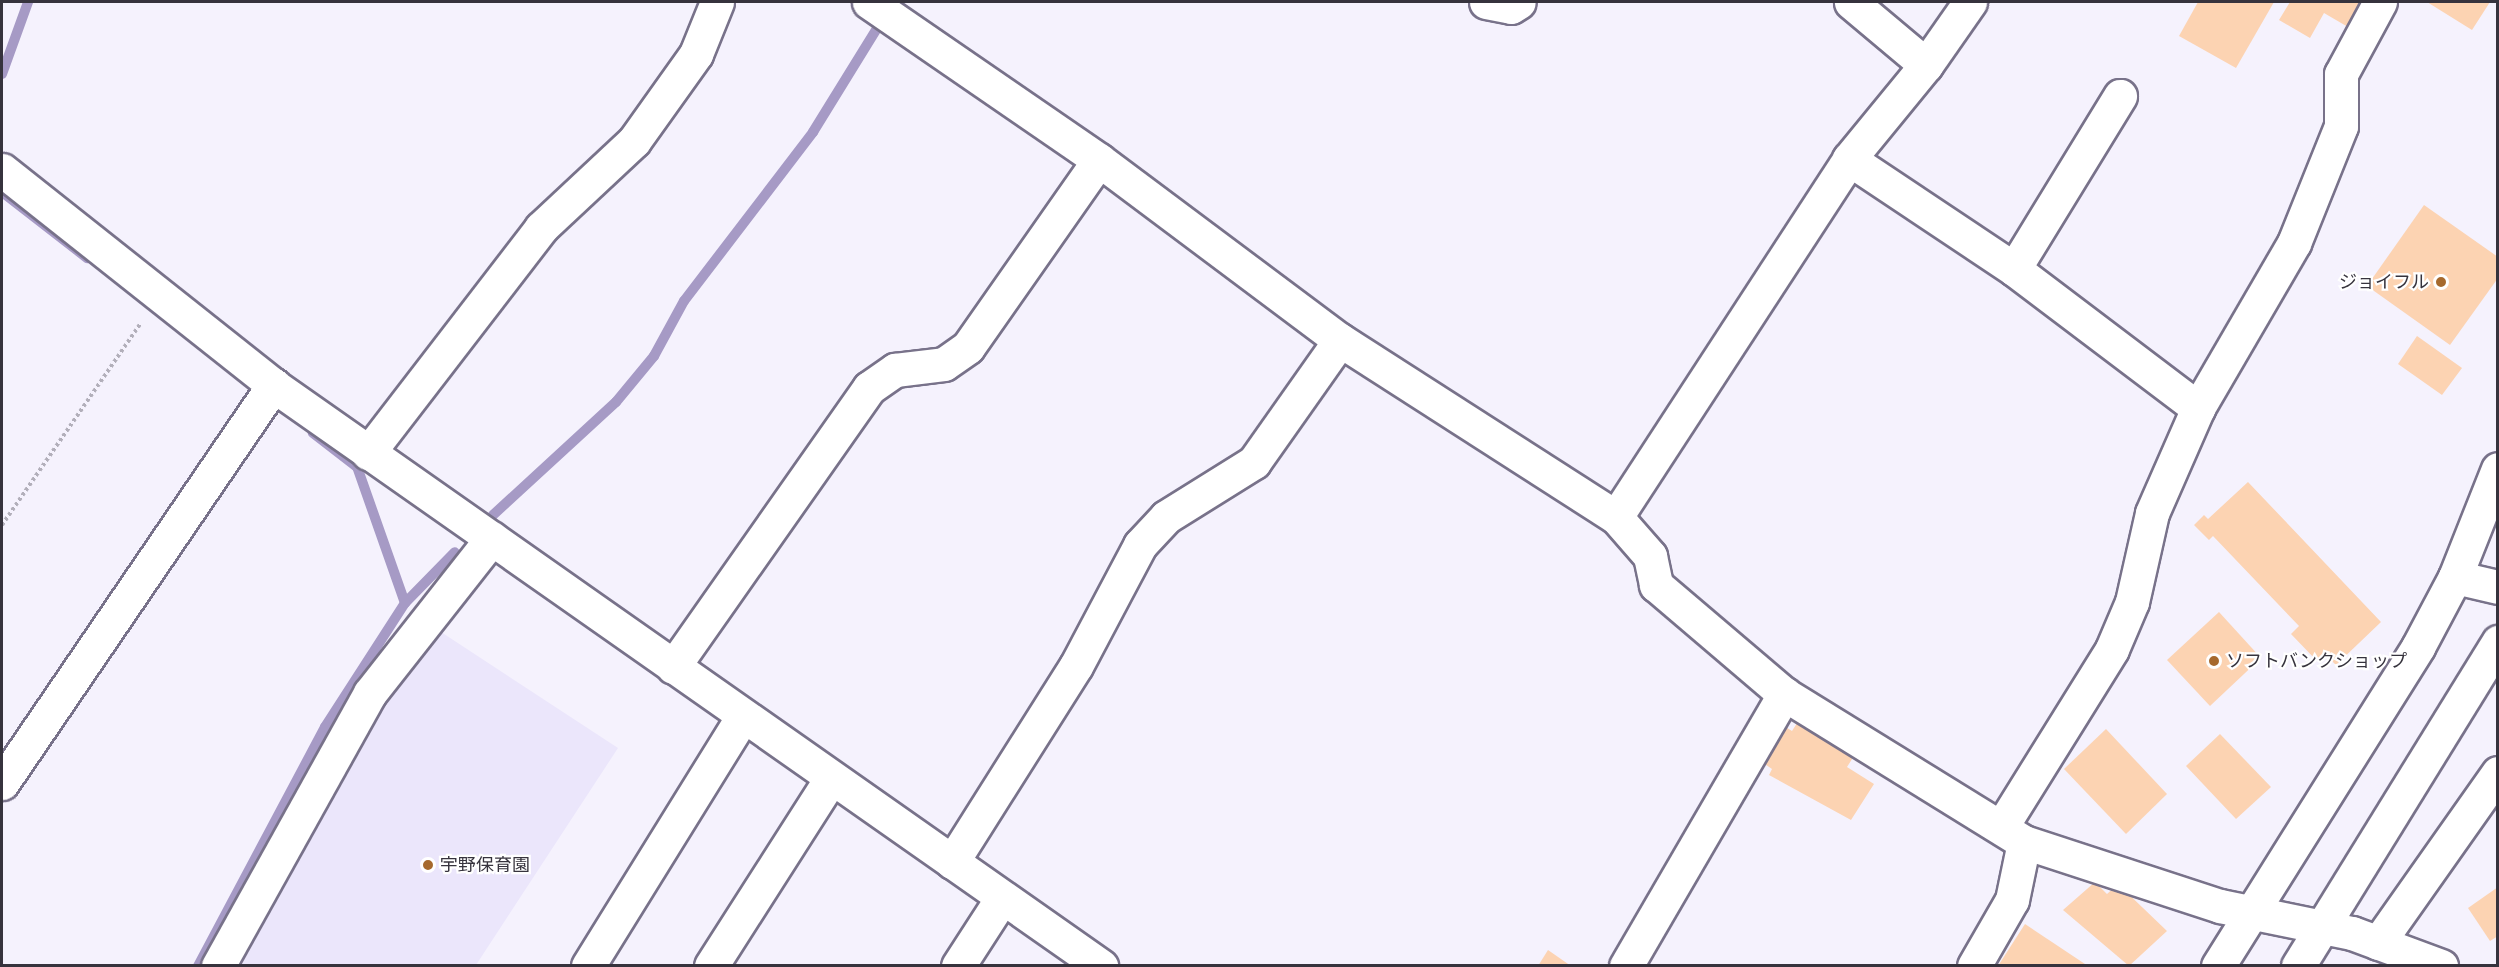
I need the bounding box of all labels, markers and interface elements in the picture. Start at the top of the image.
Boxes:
place label: ジョイフル [2339,271,2429,293]
marker: ジョイフル [2434,275,2448,289]
place label: ソフトバンクショップ [2226,650,2406,672]
marker: ソフトバンクショップ [2207,654,2221,668]
place label: 宇野保育園 [440,854,530,876]
marker: 宇野保育園 [421,858,435,872]

